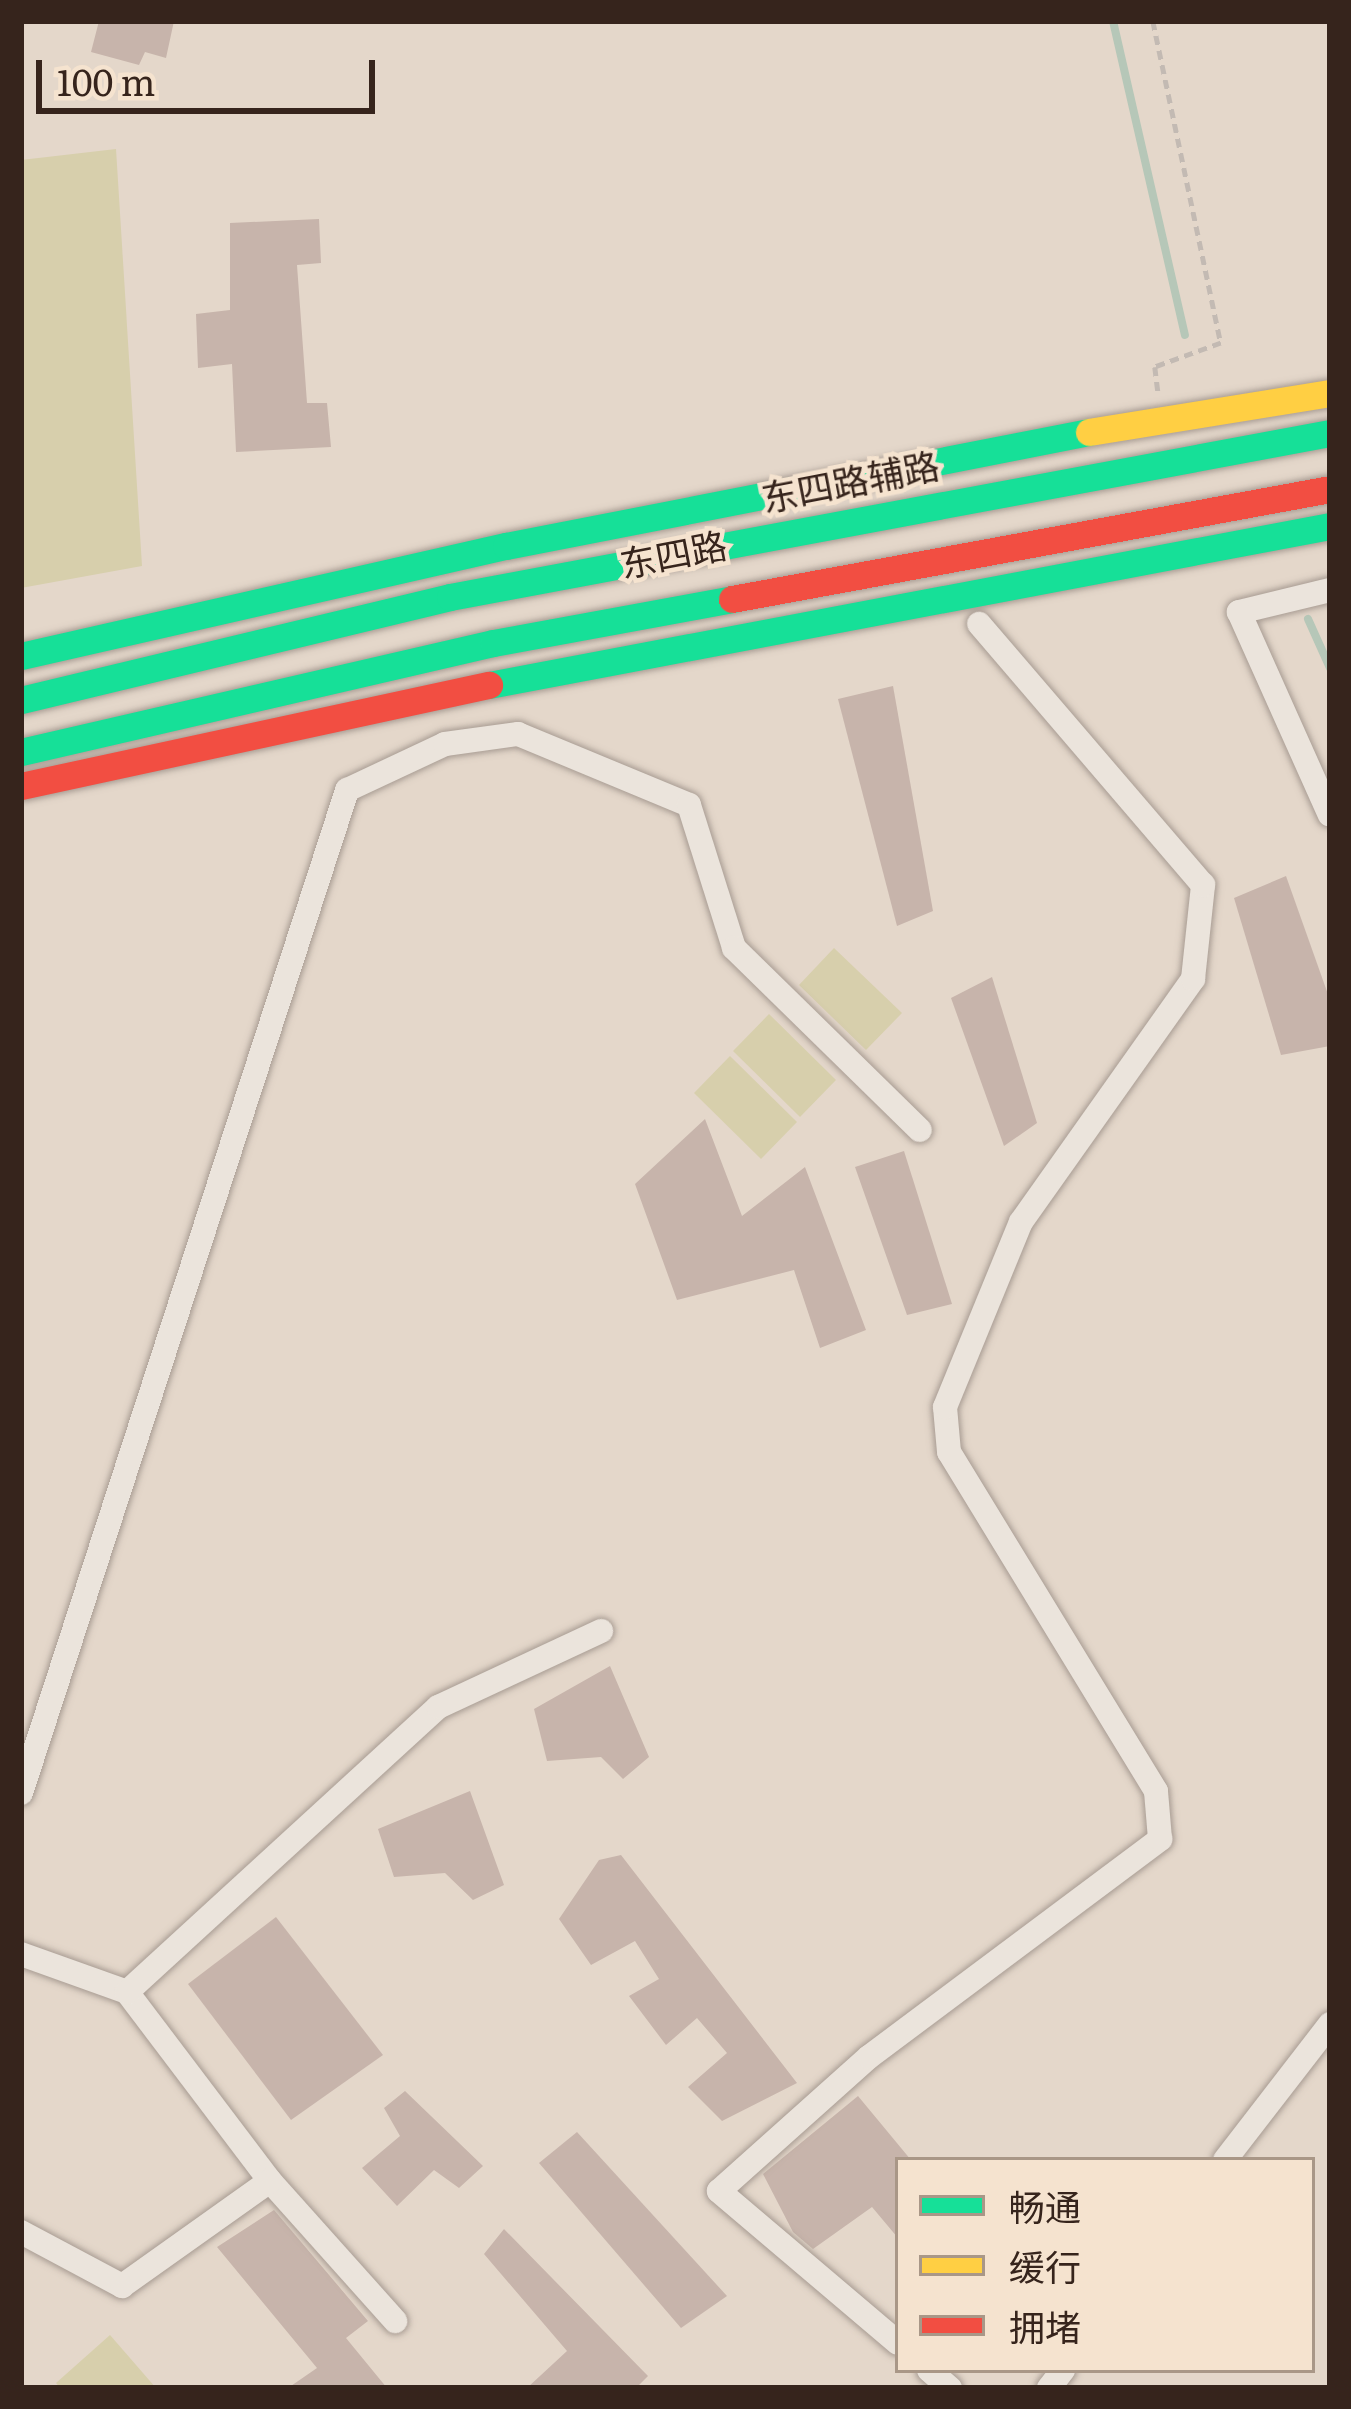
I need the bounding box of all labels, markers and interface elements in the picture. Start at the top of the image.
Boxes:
scale bar [42,36,381,110]
text: 100 m [57,54,155,107]
street label: 东四路辅路 [758,442,942,518]
street label: 东四路 [616,521,730,585]
legend [895,2157,1315,2373]
text: 畅通 [1009,2179,1081,2232]
text: 缓行 [1009,2239,1081,2292]
text: 拥堵 [1009,2299,1081,2352]

